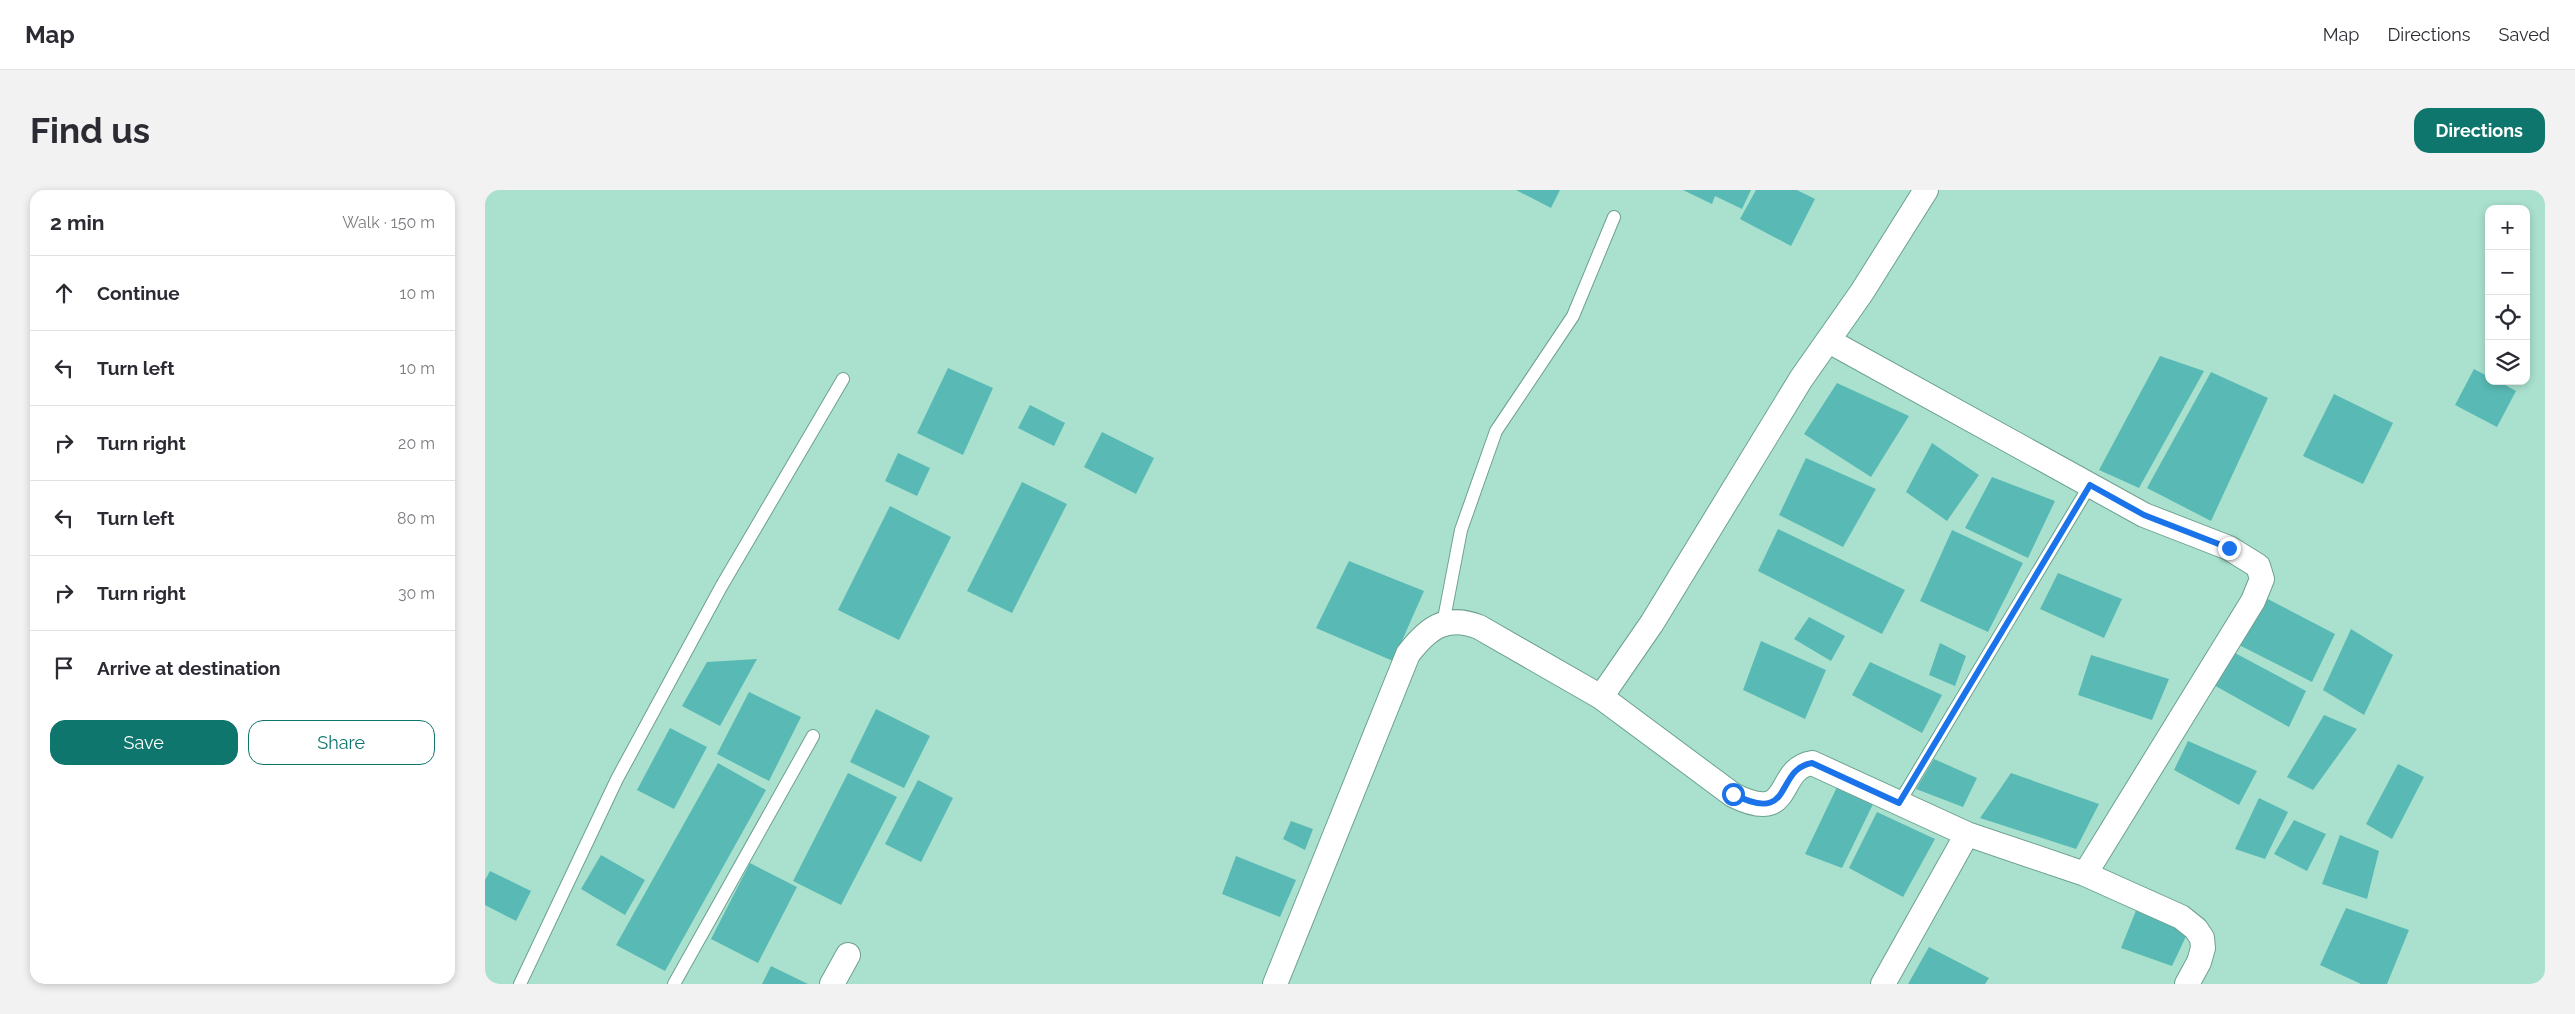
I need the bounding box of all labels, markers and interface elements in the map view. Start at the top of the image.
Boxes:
text: Map [25,20,75,49]
text: Map [2323,24,2359,45]
text: Directions [2387,24,2471,45]
text: Saved [2499,24,2550,45]
button: Directions [2414,108,2545,153]
text: Find us [30,110,150,151]
map controls [2485,205,2530,385]
button: + [2485,205,2530,250]
text: 2 min [50,210,104,235]
text: Walk · 150 m [342,213,435,232]
button: − [2485,250,2530,295]
icon: ahead [50,279,78,307]
text: Continue [97,282,180,304]
text: 10 m [400,284,435,303]
button: locate [2485,295,2530,340]
button: layers [2485,340,2530,385]
icon: left [50,354,78,382]
text: Turn left [97,357,174,379]
text: 10 m [400,359,435,378]
icon: right [50,429,78,457]
text: Turn right [97,432,186,454]
text: 20 m [398,434,435,453]
icon: left [50,504,78,532]
text: Turn left [97,507,174,529]
text: 80 m [397,509,435,528]
route end [2218,537,2241,560]
icon: right [50,579,78,607]
text: Turn right [97,582,186,604]
text: 30 m [398,584,435,603]
icon: arrive [50,654,78,682]
text: Arrive at destination [97,657,281,679]
button: Save [50,720,238,765]
button: Share [248,720,435,765]
route start [1722,783,1745,806]

